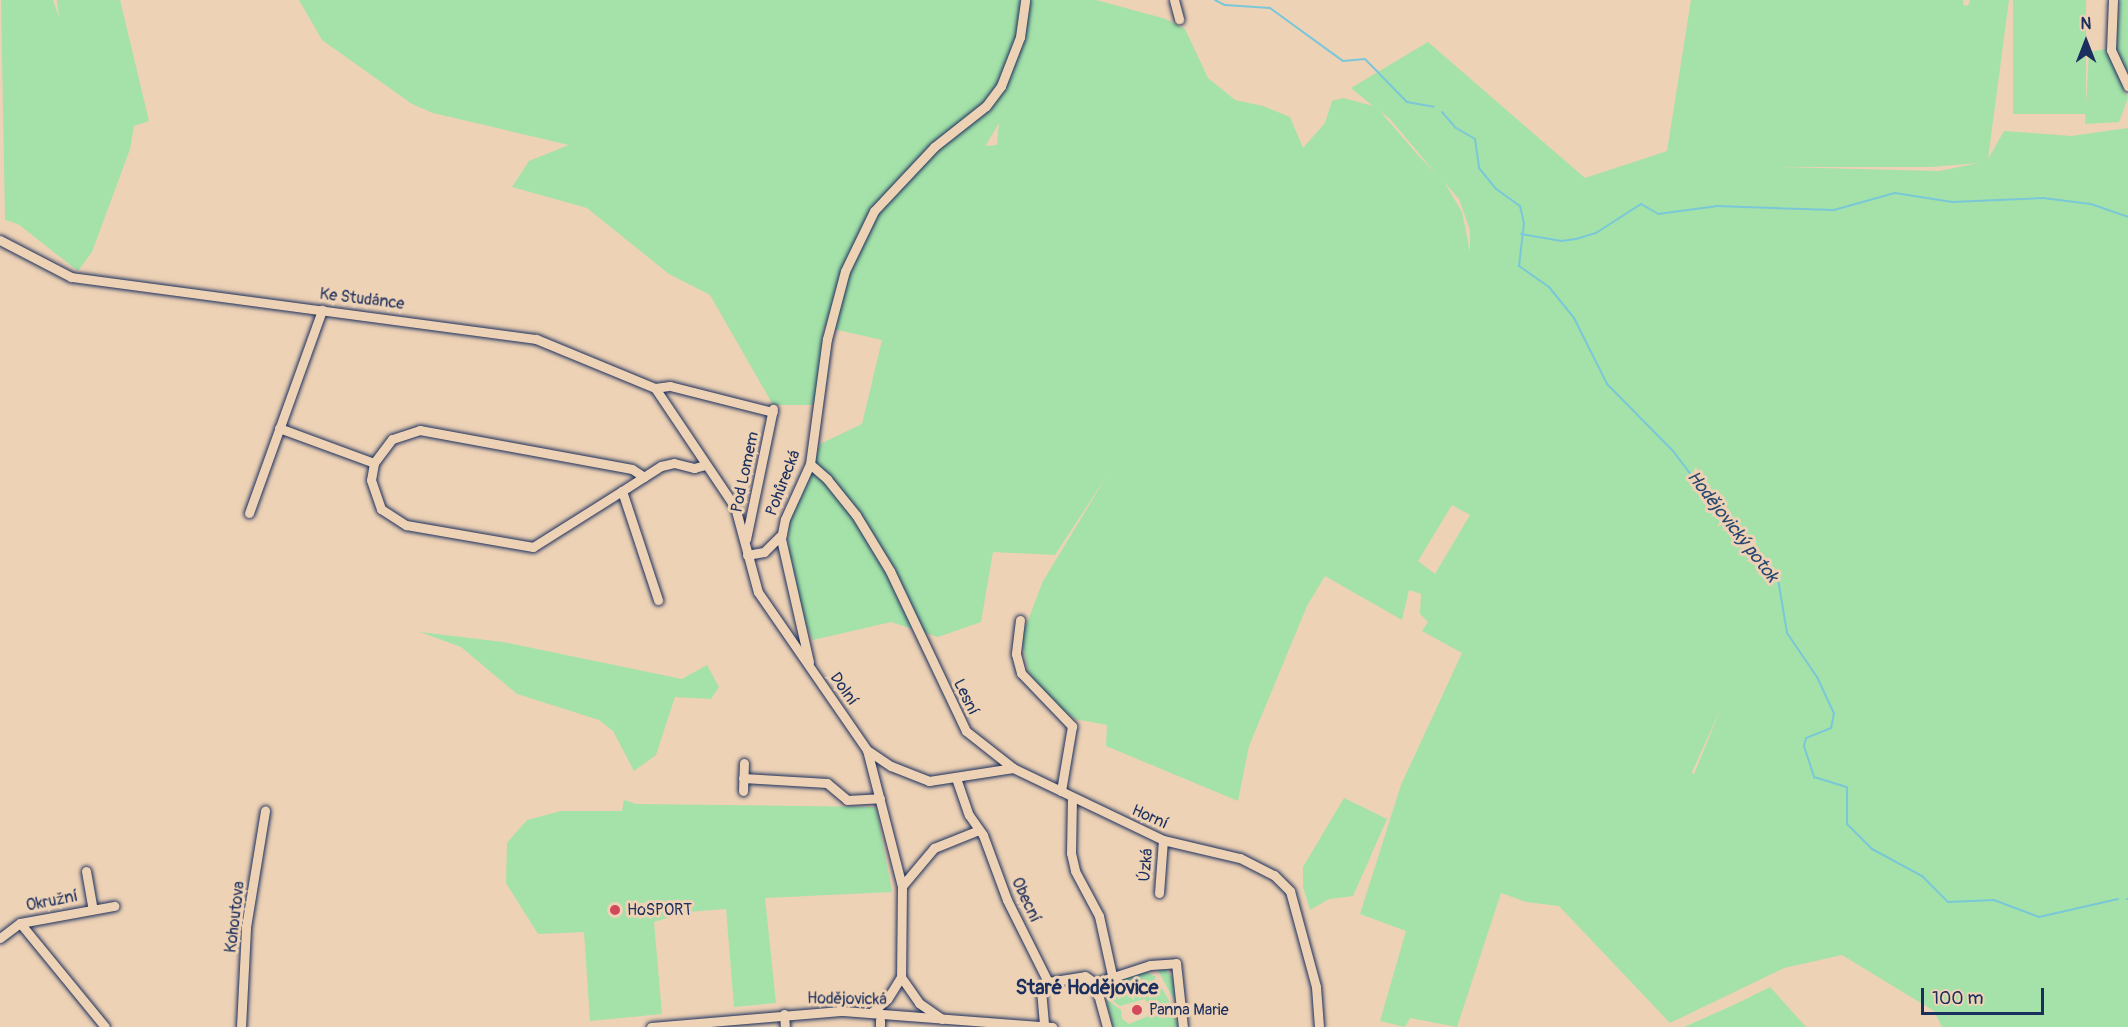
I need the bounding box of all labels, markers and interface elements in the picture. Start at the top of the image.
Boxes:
north arrow [2056,12,2116,72]
text: N [2081,14,2091,34]
street label: Ke Studánce [319,284,405,314]
street label: Pod Lomem [727,430,763,514]
street label: Pohůrecká [762,447,804,519]
water label: Hodějovický potok [1682,467,1782,587]
street label: Dolní [826,669,862,709]
street label: Lesní [949,676,983,718]
street label: Horní [1129,801,1171,833]
street label: Úzká [1135,848,1157,882]
street label: Obecní [1007,874,1045,926]
street label: Kohoutova [221,880,249,954]
street label: Okružní [24,887,80,915]
place label: HoSPORT [627,900,692,920]
marker: HoSPORT [608,903,622,917]
district label: Staré Hodějovice [1016,975,1158,999]
scale bar [1924,976,2047,1014]
text: 100 m [1932,987,1984,1010]
street label: Hodějovická [807,989,887,1009]
place label: Panna Marie [1149,1000,1229,1020]
marker: Panna Marie [1130,1003,1144,1017]

